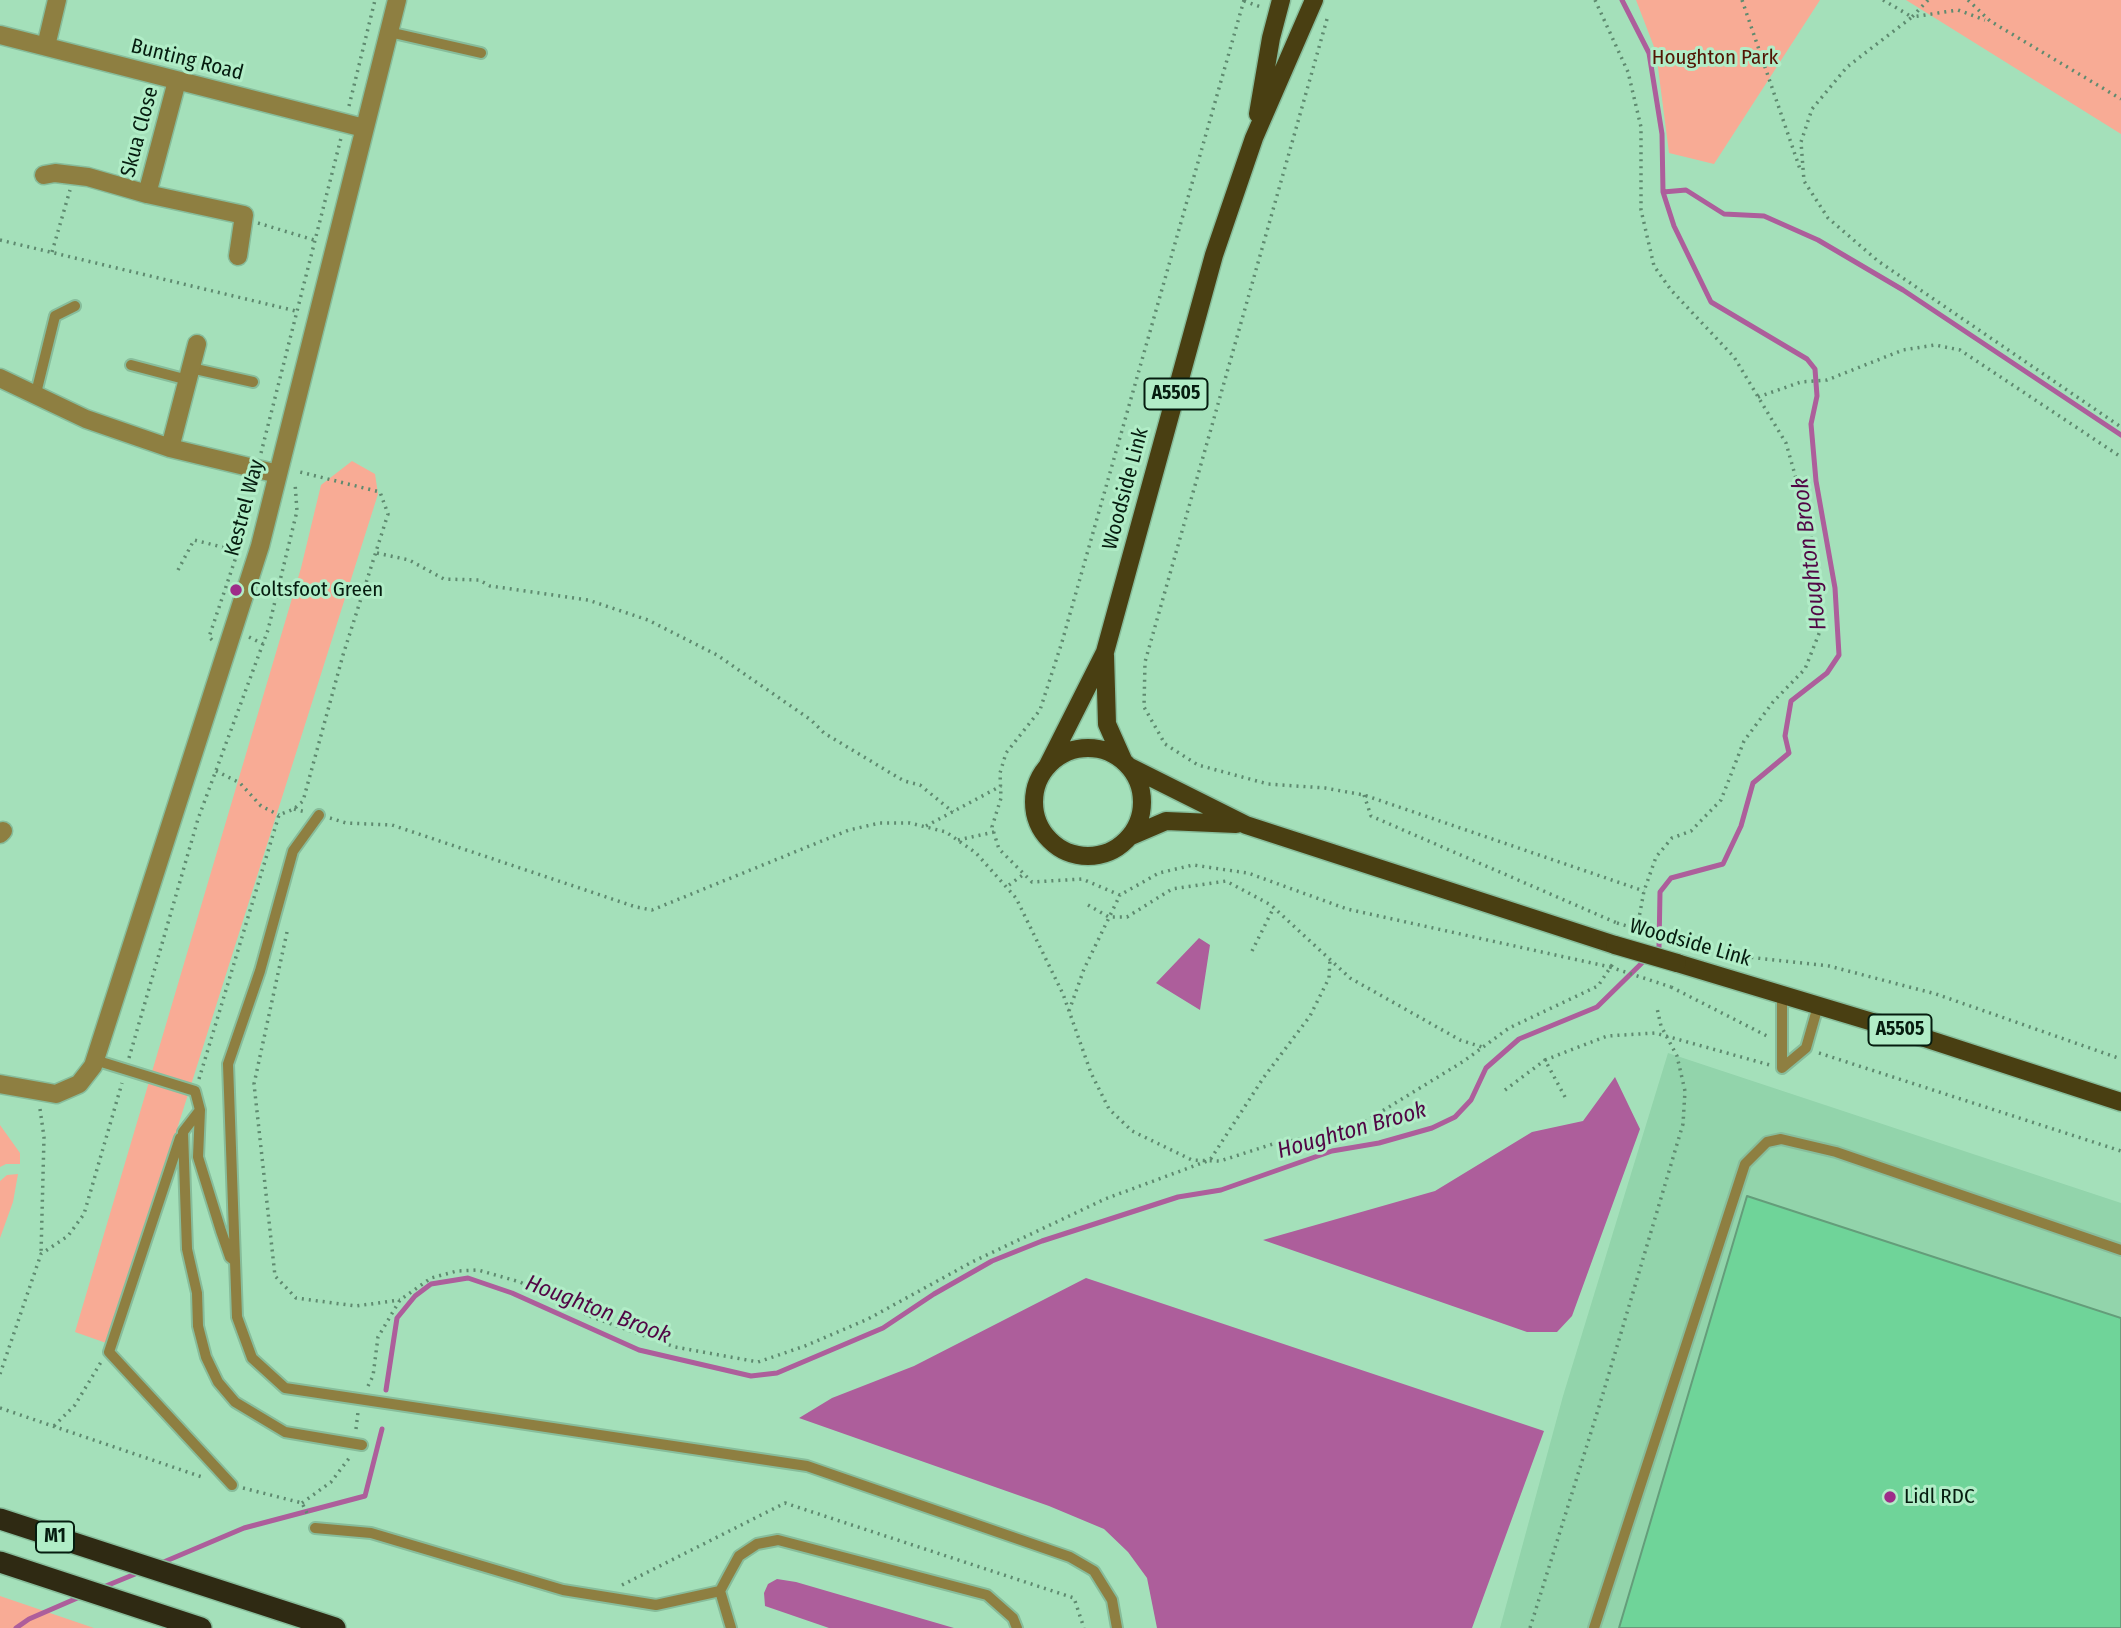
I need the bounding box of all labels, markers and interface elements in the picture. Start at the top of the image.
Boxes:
street label: Bunting Road [128,34,246,86]
park label: Houghton Park [1652,45,1778,71]
street label: Skua Close [116,84,164,180]
road number: A5505 [1144,378,1208,410]
street label: Woodside Link [1098,425,1154,553]
street label: Kestrel Way [220,457,270,559]
water label: Houghton Brook [1787,476,1833,632]
place label: Coltsfoot Green [250,577,383,603]
marker: Coltsfoot Green [228,582,244,598]
street label: Woodside Link [1626,914,1754,972]
road number: A5505 [1868,1014,1932,1046]
water label: Houghton Brook [1274,1097,1430,1165]
water label: Houghton Brook [521,1270,675,1350]
place label: Lidl RDC [1904,1484,1975,1510]
marker: Lidl RDC [1882,1489,1898,1505]
road number: M1 [36,1522,74,1553]

